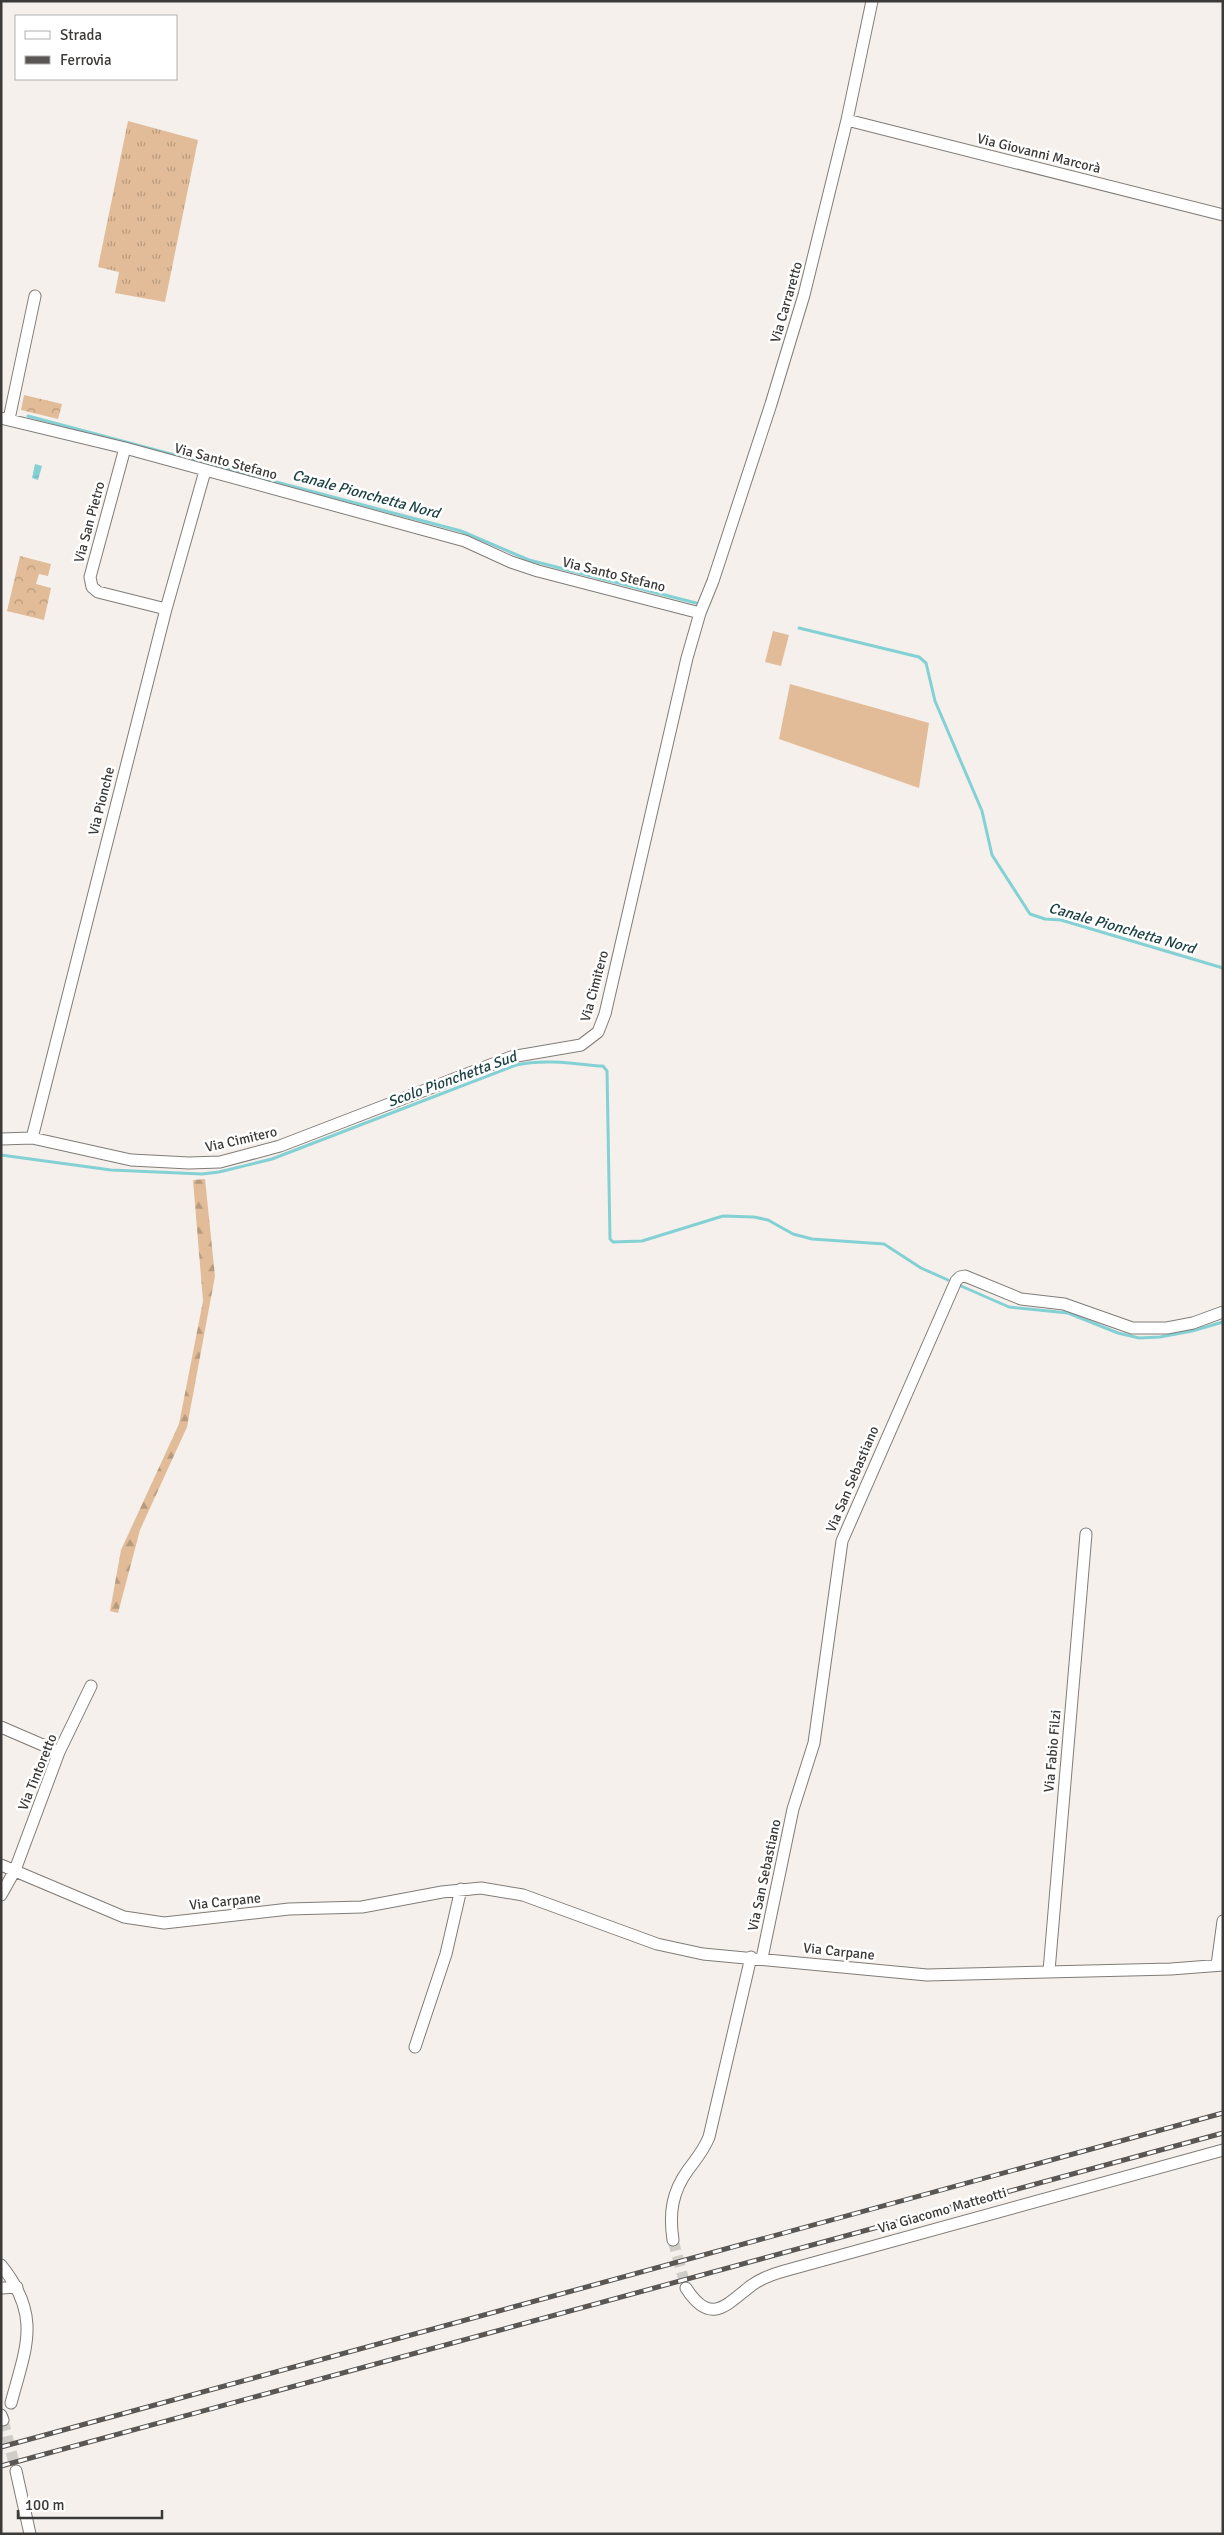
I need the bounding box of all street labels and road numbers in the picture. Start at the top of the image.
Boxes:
street label: Via Giovanni Marcorà [975,130,1102,177]
street label: Via Carraretto [767,260,806,345]
street label: Via Santo Stefano [173,440,279,483]
street label: Via San Pietro [70,480,108,565]
street label: Via Santo Stefano [560,553,667,596]
street label: Via Pionche [85,765,118,837]
street label: Via Cimitero [577,949,612,1024]
street label: Via Cimitero [204,1123,279,1156]
street label: Via San Sebastiano [822,1423,883,1535]
street label: Via Fabio Filzi [1040,1709,1065,1793]
street label: Via Tintoretto [14,1731,61,1813]
street label: Via San Sebastiano [744,1818,785,1933]
street label: Via Carpane [188,1889,262,1914]
street label: Via Carpane [802,1939,876,1964]
street label: Via Giacomo Matteotti [876,2184,1008,2237]

